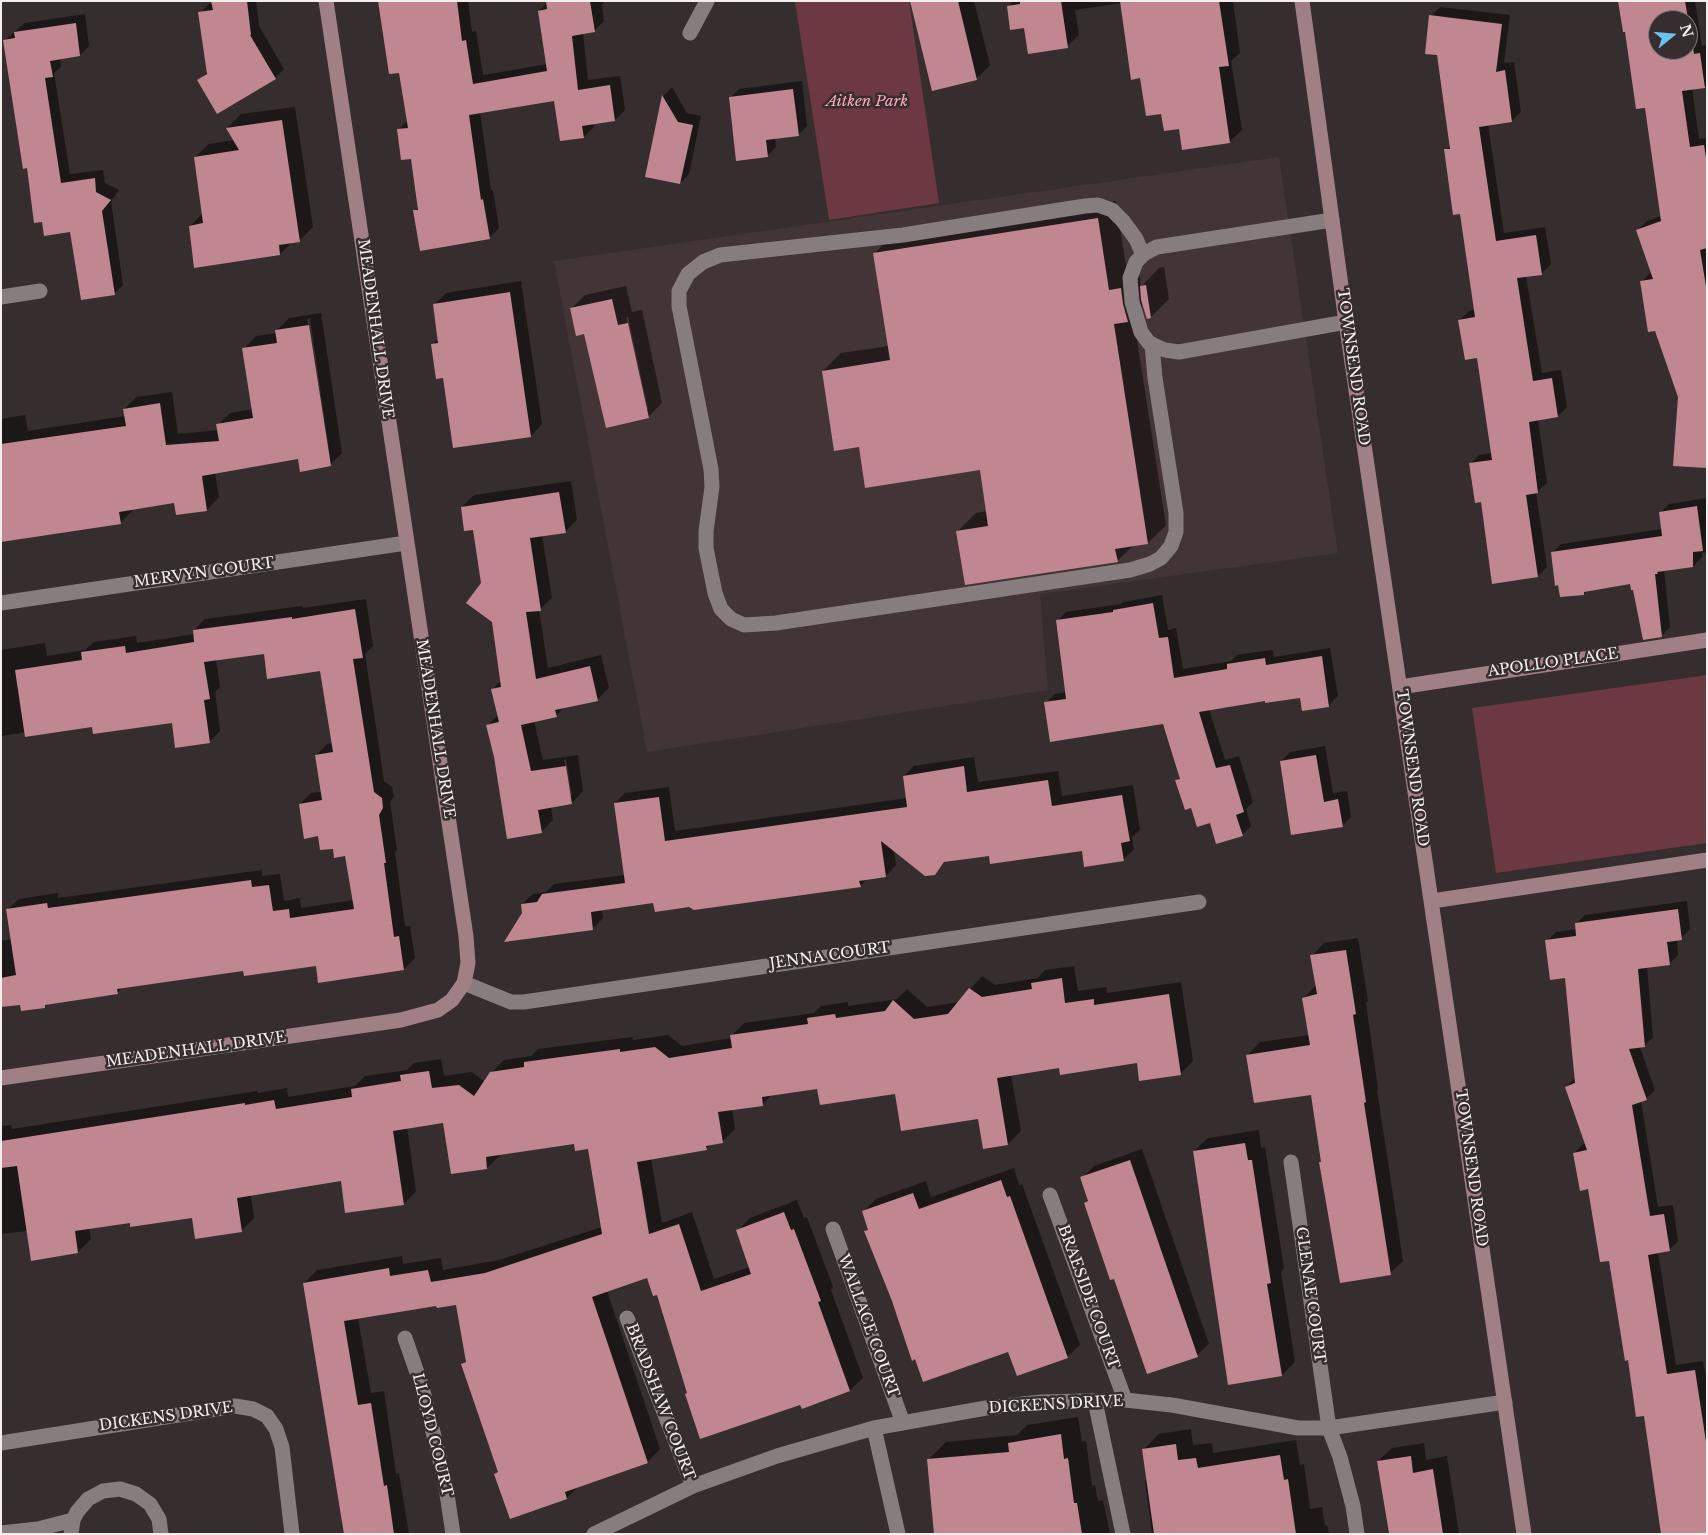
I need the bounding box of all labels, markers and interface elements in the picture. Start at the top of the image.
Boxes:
north arrow [1648,10,1698,60]
text: N [1676,22,1697,40]
park label: Aitken Park [826,93,908,111]
street label: MEADENHALL DRIVE [353,238,397,420]
street label: TOWNSEND ROAD [1333,287,1373,447]
street label: MERVYN COURT [133,554,275,592]
street label: MEADENHALL DRIVE [412,638,458,820]
street label: APOLLO PLACE [1487,645,1619,681]
street label: TOWNSEND ROAD [1392,688,1432,848]
street label: JENNA COURT [768,939,892,973]
street label: MEADENHALL DRIVE [105,1028,287,1072]
street label: TOWNSEND ROAD [1451,1088,1491,1248]
street label: BRAESIDE COURT [1053,1222,1123,1372]
street label: GLENAE COURT [1292,1226,1328,1364]
street label: WALLACE COURT [834,1252,902,1400]
street label: BRADSHAW COURT [622,1321,698,1483]
street label: LLOYD COURT [408,1372,456,1498]
street label: DICKENS DRIVE [988,1392,1124,1418]
street label: DICKENS DRIVE [98,1399,234,1435]

